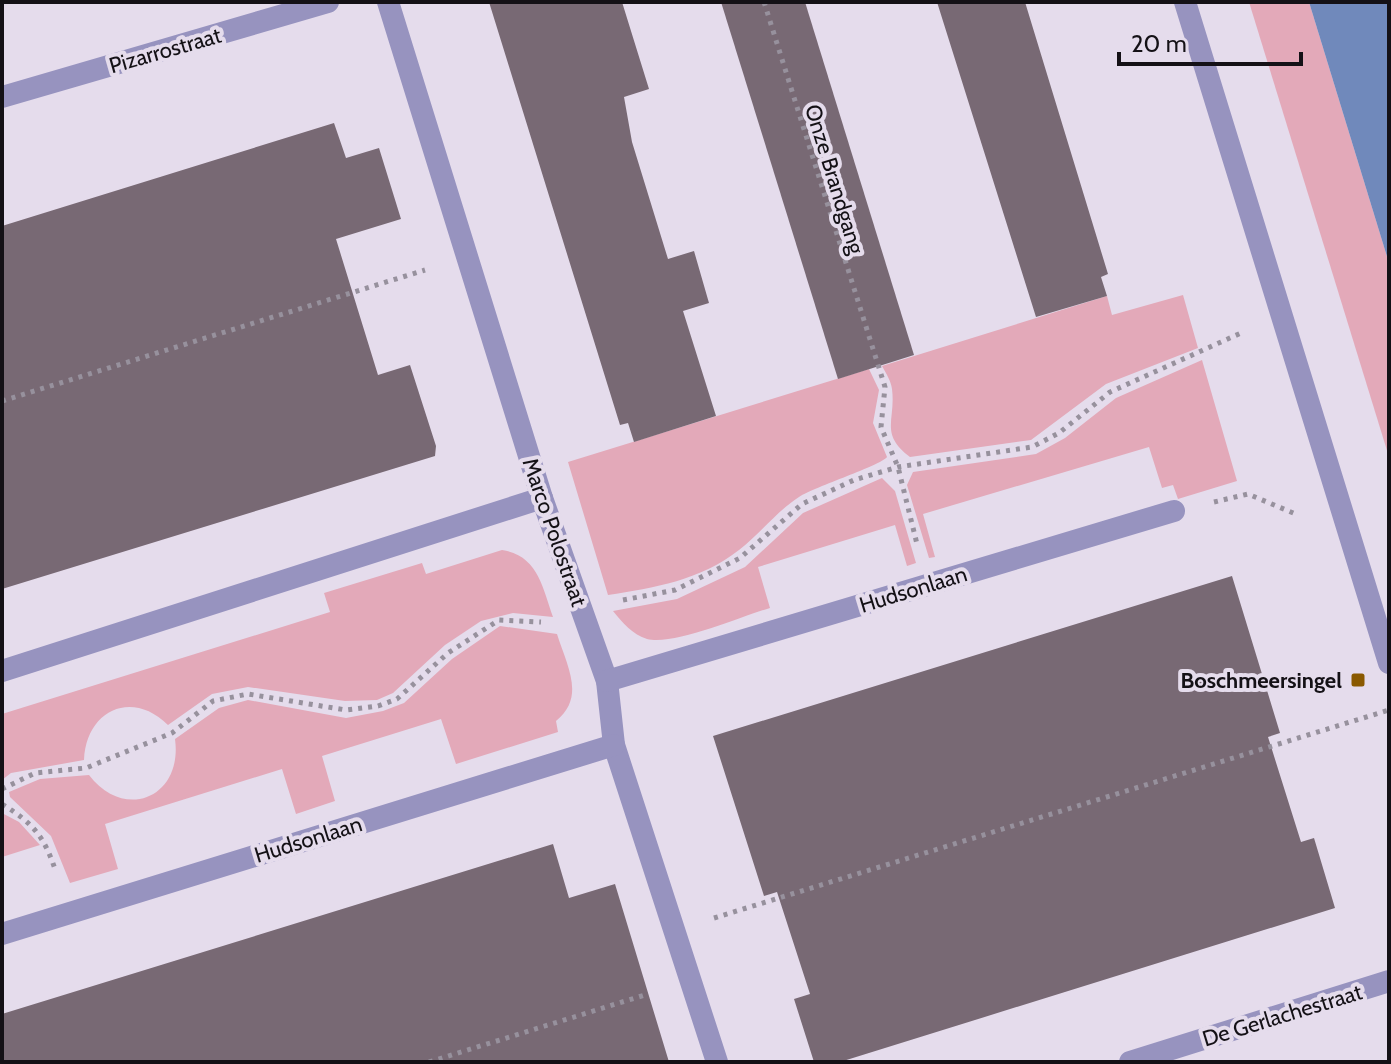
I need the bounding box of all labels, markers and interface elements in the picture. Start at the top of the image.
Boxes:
scale bar [1119,16,1301,66]
street label: Pizarrostraat [106,21,225,79]
text: 20 m [1131,29,1187,58]
street label: Onze Brandgang [799,101,870,258]
street label: Marco Polostraat [517,454,593,610]
street label: Hudsonlaan [856,560,970,619]
place label: Boschmeersingel [1180,667,1342,694]
marker: Boschmeersingel [1349,671,1367,689]
street label: Hudsonlaan [251,810,365,869]
street label: De Gerlachestraat [1199,978,1366,1053]

